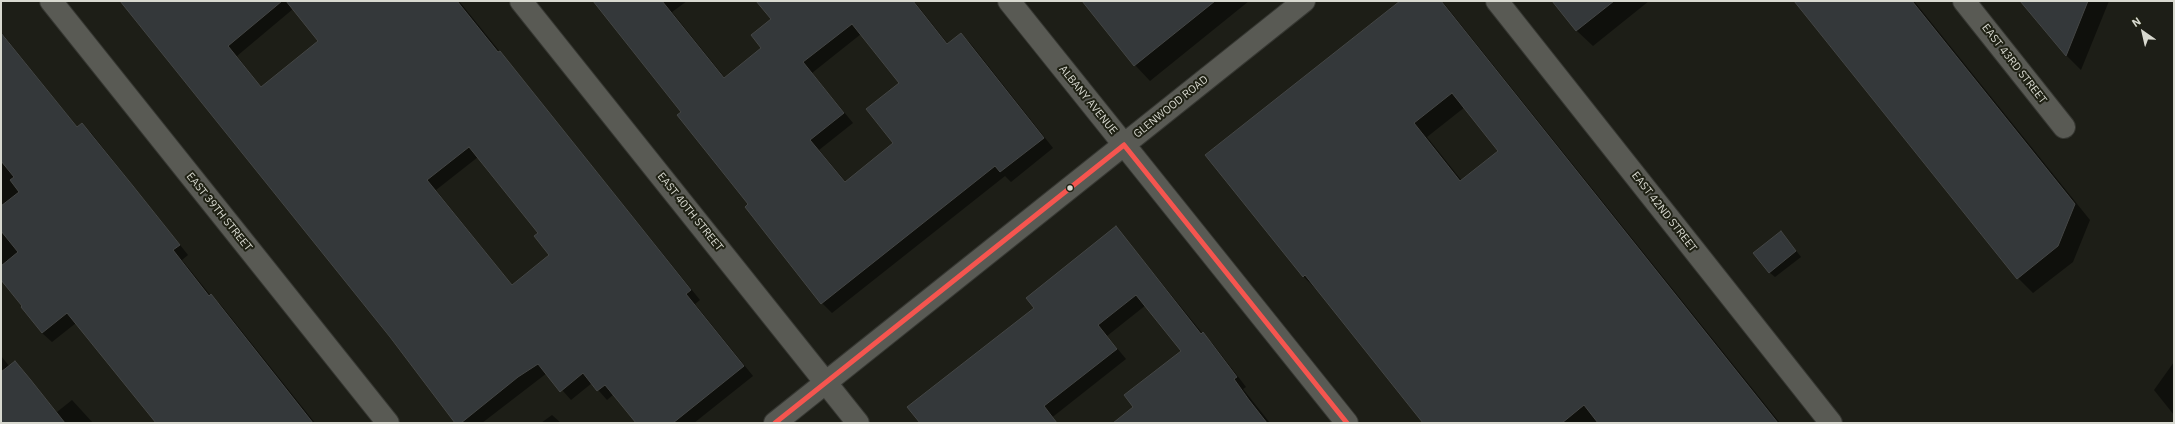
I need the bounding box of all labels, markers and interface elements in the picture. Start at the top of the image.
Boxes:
north arrow [2123,12,2163,52]
text: N [2129,14,2144,30]
street label: EAST 43RD STREET [1979,22,2049,106]
street label: ALBANY AVENUE [1056,63,1120,137]
street label: GLENWOOD ROAD [1131,73,1211,141]
street label: EAST 42ND STREET [1629,169,1699,255]
street label: EAST 39TH STREET [183,170,255,254]
street label: EAST 40TH STREET [654,170,726,254]
unlabelled marker [1065,183,1075,193]

